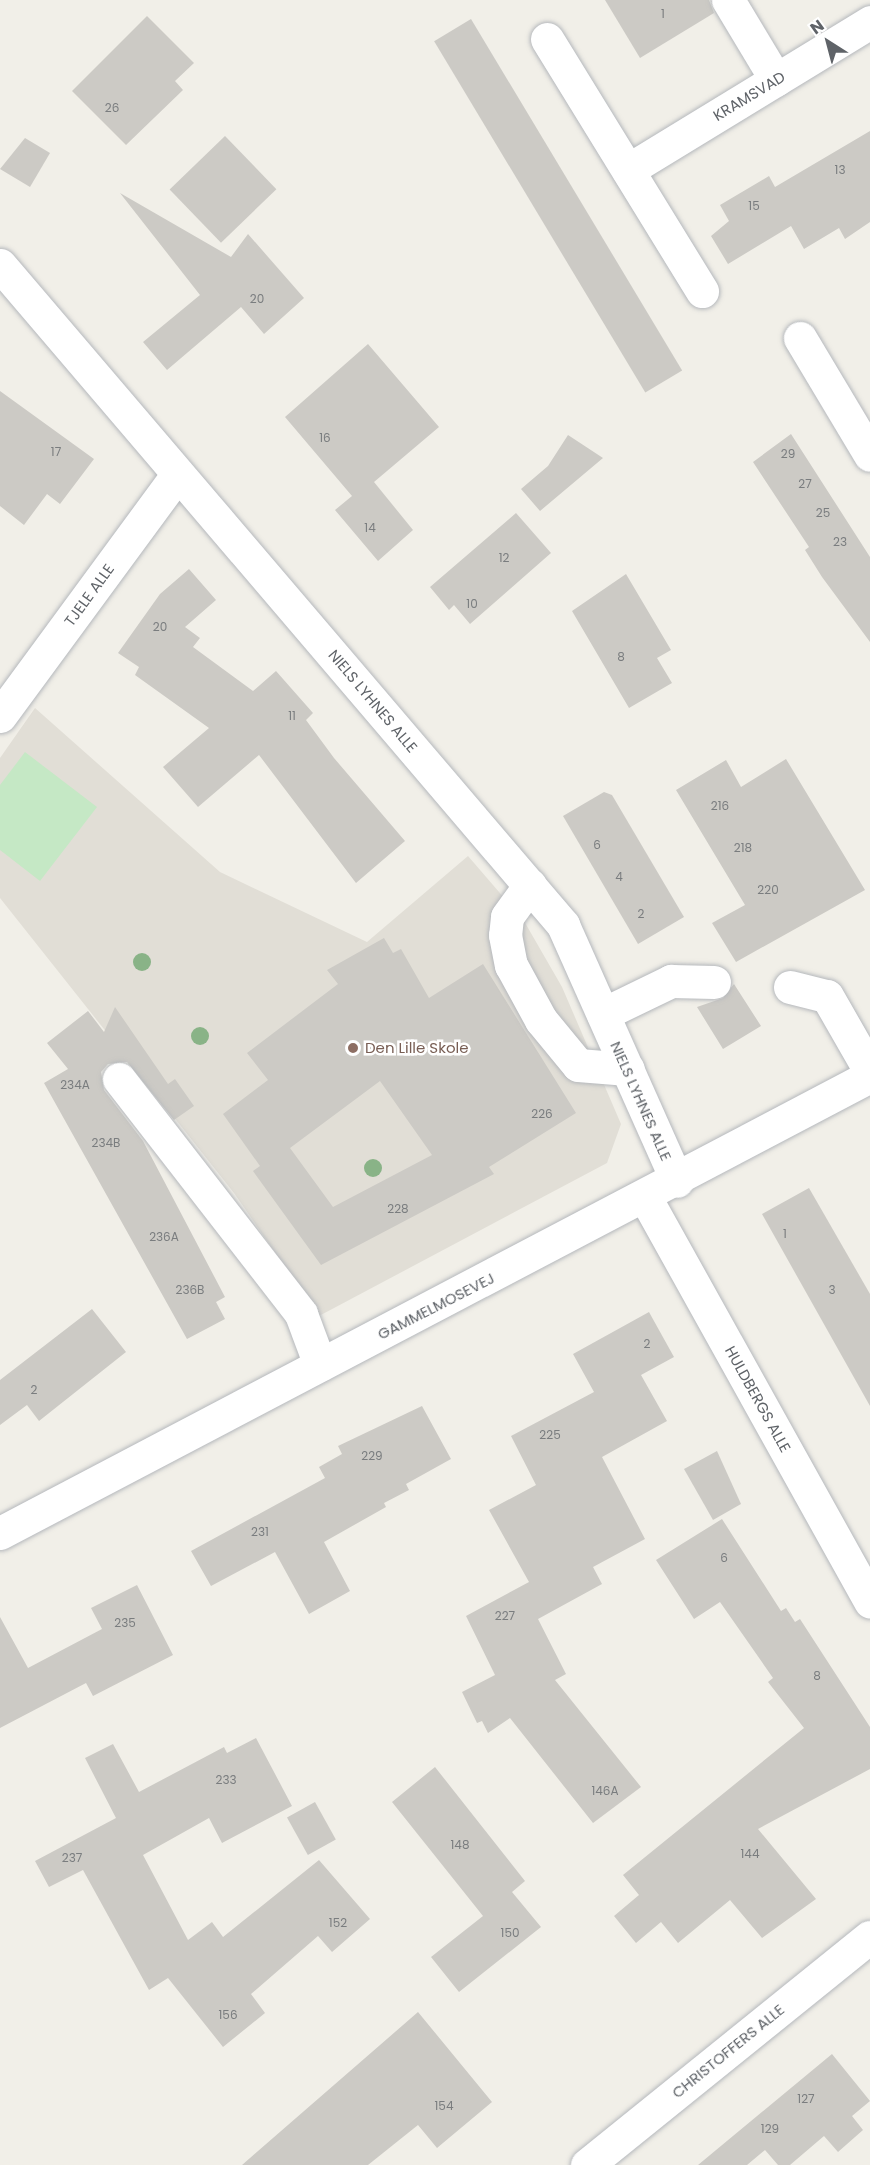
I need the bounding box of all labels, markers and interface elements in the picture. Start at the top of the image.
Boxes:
house number: 1 [661,7,665,21]
north arrow [798,12,858,72]
text: N [805,14,829,40]
street label: KRAMSVAD [710,67,788,125]
house number: 26 [105,101,119,115]
house number: 13 [835,163,845,177]
house number: 15 [748,199,760,213]
house number: 20 [250,292,264,306]
house number: 16 [319,431,331,445]
house number: 17 [51,445,61,459]
house number: 29 [781,447,795,461]
house number: 27 [798,477,812,491]
house number: 25 [816,506,830,520]
house number: 14 [364,521,376,535]
house number: 23 [833,535,847,549]
house number: 12 [499,551,509,565]
street label: TJELE ALLE [60,560,118,630]
house number: 10 [466,597,478,611]
house number: 20 [153,620,167,634]
street label: NIELS LYHNES ALLE [325,646,421,756]
house number: 8 [617,650,625,664]
house number: 11 [288,709,296,723]
house number: 216 [711,799,729,813]
house number: 6 [593,838,601,852]
house number: 218 [734,841,752,855]
house number: 4 [615,870,623,884]
house number: 220 [757,883,779,897]
house number: 2 [638,907,644,921]
place label: Den Lille Skole [365,1039,468,1057]
street label: NIELS LYHNES ALLE [607,1039,675,1163]
marker: Den Lille Skole [346,1041,360,1055]
house number: 234A [60,1078,90,1092]
house number: 226 [531,1107,553,1121]
house number: 234B [92,1136,120,1150]
house number: 228 [387,1202,409,1216]
house number: 1 [783,1227,787,1241]
house number: 236A [149,1230,179,1244]
street label: GAMMELMOSEVEJ [375,1269,497,1343]
house number: 236B [176,1283,204,1297]
house number: 3 [828,1283,836,1297]
house number: 2 [644,1337,650,1351]
street label: HULDBERGS ALLE [721,1343,795,1455]
house number: 2 [31,1383,37,1397]
house number: 225 [539,1428,561,1442]
house number: 229 [361,1449,383,1463]
house number: 231 [251,1525,269,1539]
house number: 6 [720,1551,728,1565]
house number: 227 [495,1609,515,1623]
house number: 235 [114,1616,136,1630]
house number: 8 [813,1669,821,1683]
house number: 233 [215,1773,237,1787]
house number: 146A [591,1784,619,1798]
house number: 148 [451,1838,469,1852]
house number: 144 [741,1847,759,1861]
house number: 237 [62,1851,82,1865]
house number: 152 [329,1916,347,1930]
house number: 150 [501,1926,519,1940]
street label: CHRISTOFFERS ALLE [668,2000,788,2102]
house number: 156 [219,2008,237,2022]
house number: 127 [797,2092,815,2106]
house number: 154 [435,2099,453,2113]
house number: 129 [761,2122,779,2136]

